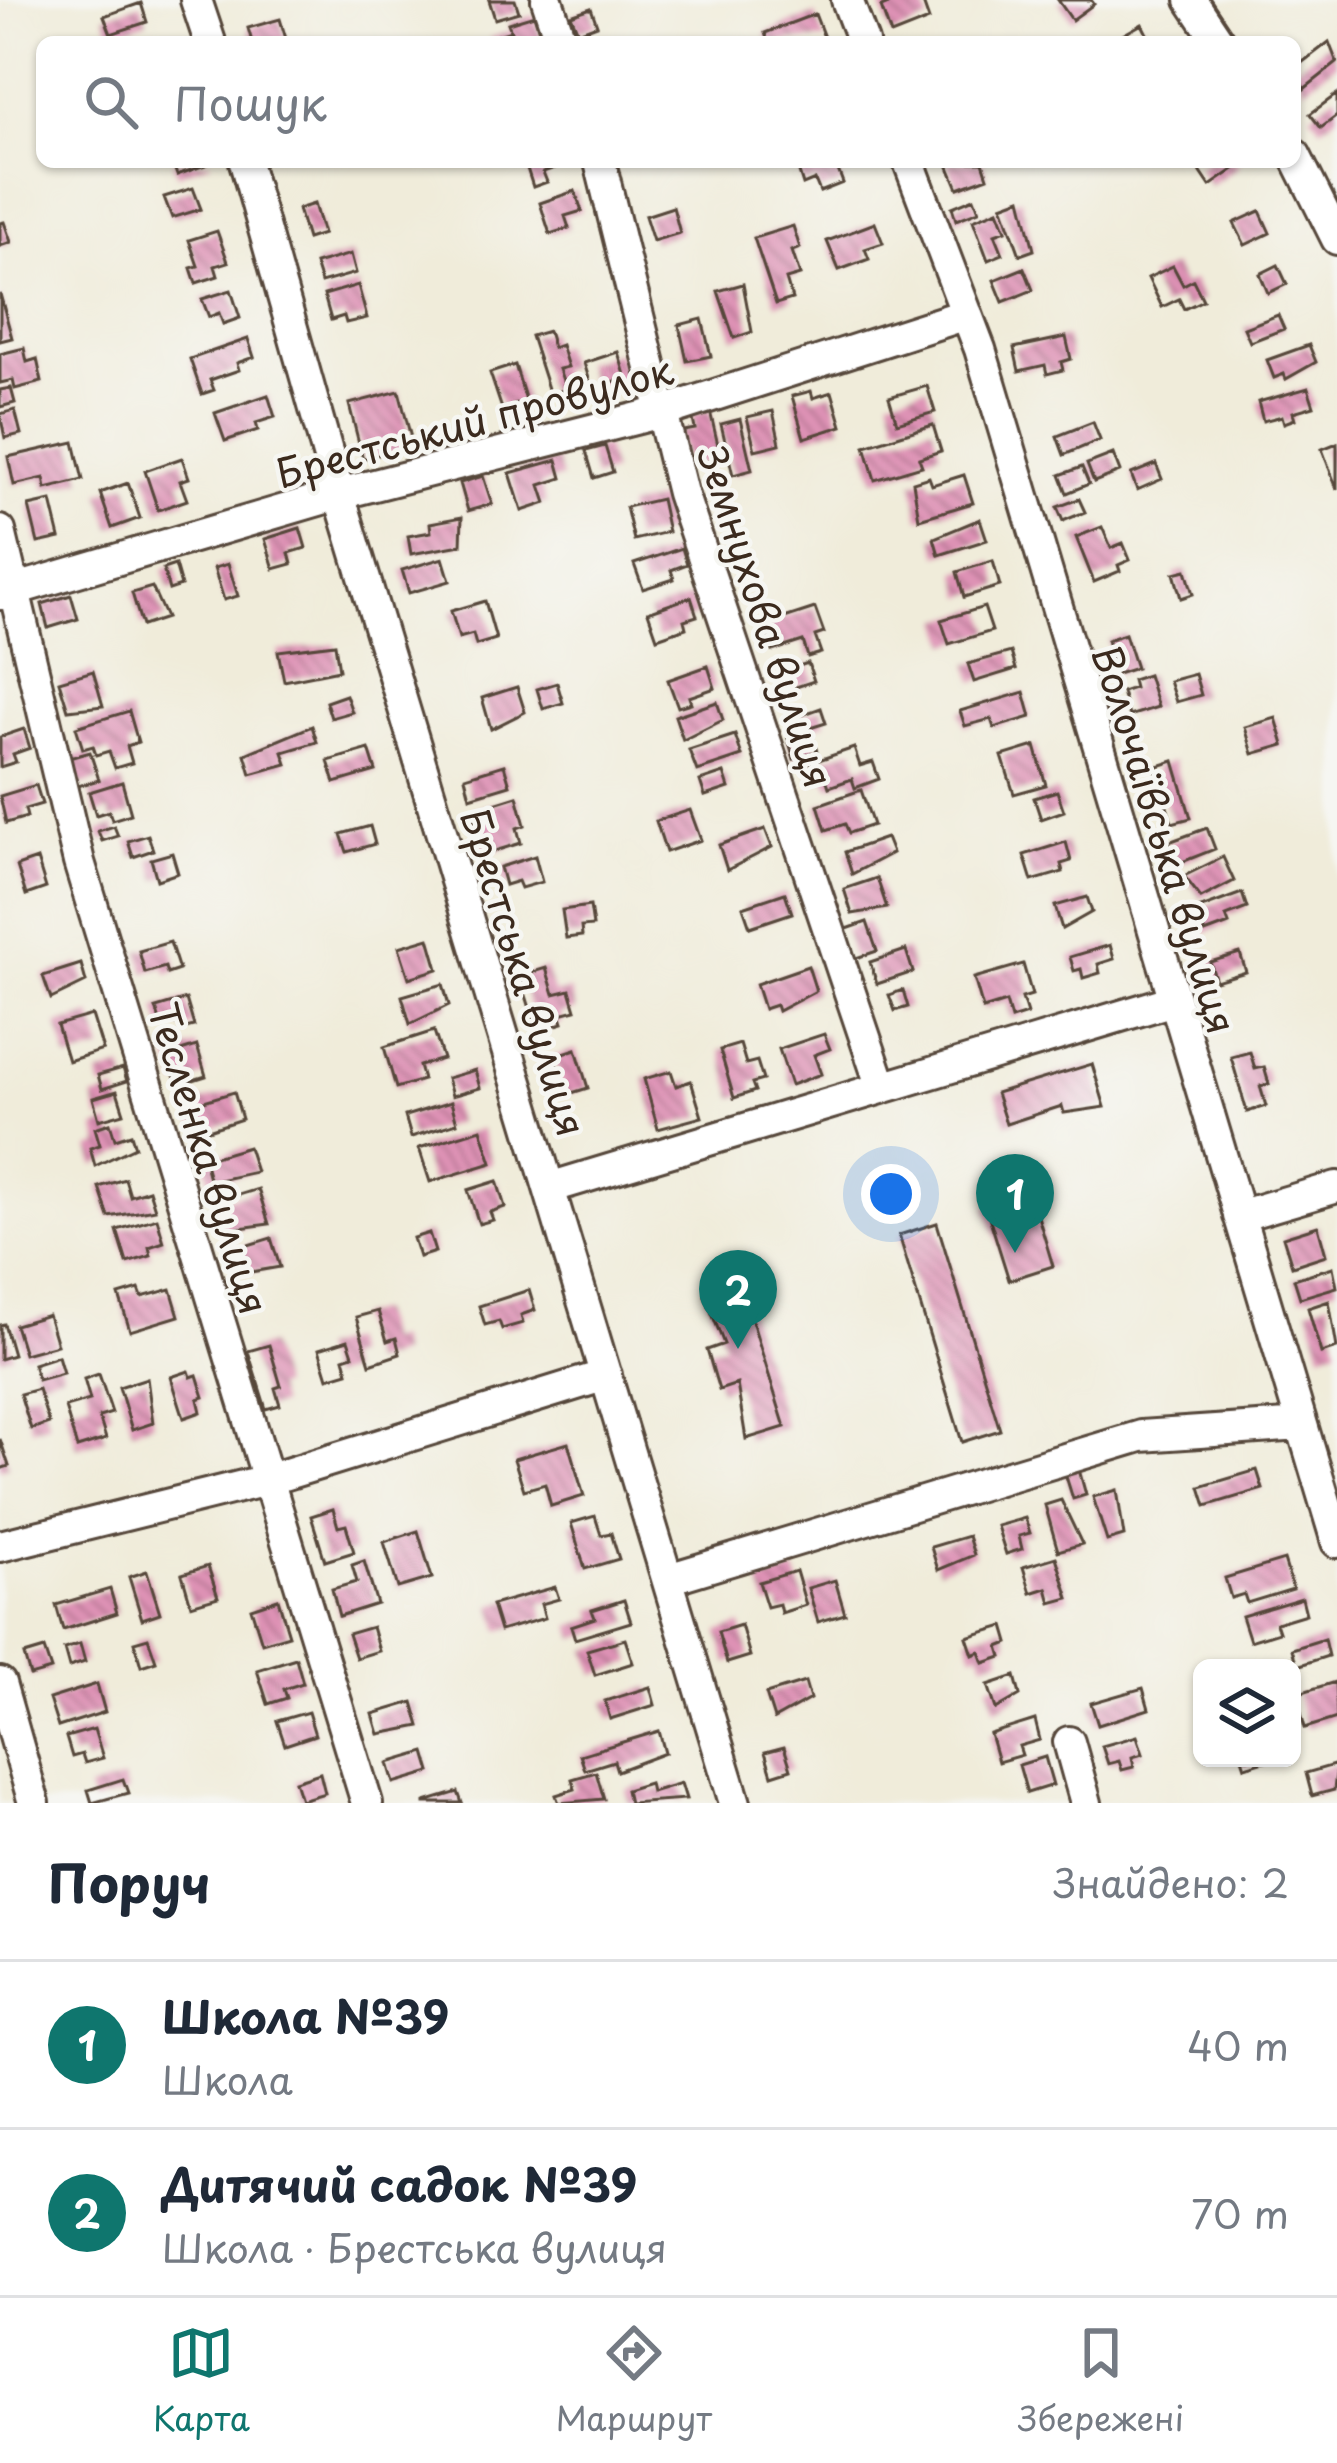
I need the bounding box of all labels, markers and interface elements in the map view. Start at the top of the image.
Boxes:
search box [36,36,1301,168]
text: Пошук [174,68,327,136]
icon: search [78,69,144,135]
street label: Брестський провулок [269,338,680,501]
street label: Земнухова вулиця [684,437,850,795]
street label: Волочаївська вулиця [1079,637,1253,1041]
street label: Брестська вулиця [447,801,603,1143]
street label: Тесленка вулиця [135,995,285,1321]
pin: 1 [976,1154,1054,1253]
your location [861,1164,921,1224]
pin: 2 [699,1250,777,1349]
map controls [1193,1659,1301,1767]
button: layers [1193,1659,1301,1767]
text: Поруч [48,1843,210,1920]
text: Знайдено: 2 [1053,1852,1289,1911]
text: Школа №39 [162,1981,449,2049]
text: 1 [78,2015,96,2074]
text: 40 m [1187,2015,1289,2074]
text: Школа [162,2049,293,2108]
text: Дитячий садок №39 [162,2149,637,2217]
text: 2 [73,2183,101,2242]
text: 70 m [1191,2183,1289,2242]
text: Школа · Брестська вулиця [162,2217,667,2276]
tab: Карта [153,2320,250,2442]
tab: Маршрут [556,2320,712,2442]
tab: Збережені [1018,2320,1184,2442]

